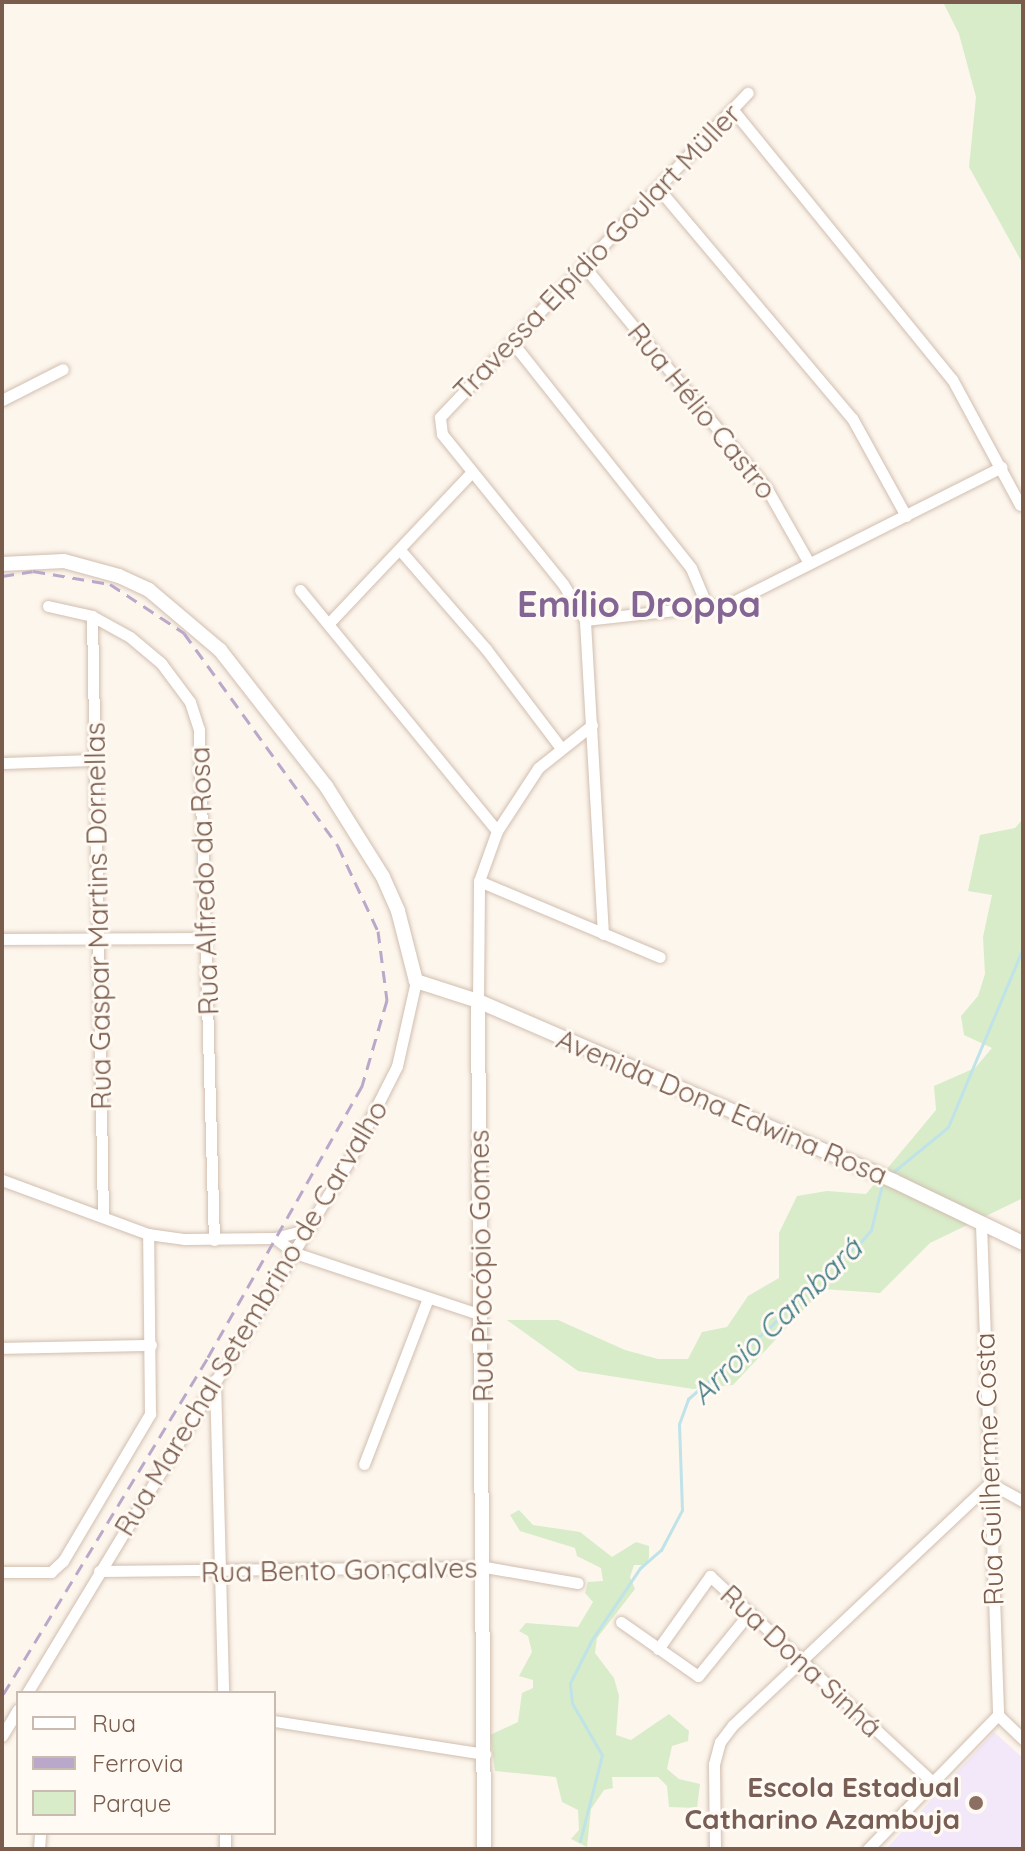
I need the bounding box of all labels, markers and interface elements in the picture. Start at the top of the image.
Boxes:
street label: Travessa Elpídio Goulart Müller [446,97,748,407]
street label: Rua Hélio Castro [621,316,783,506]
district label: Emílio Droppa [517,582,761,626]
street label: Rua Gaspar Martins Dornellas [78,722,118,1110]
street label: Rua Alfredo da Rosa [183,746,225,1016]
street label: Avenida Dona Edwina Rosa [552,1022,892,1192]
street label: Rua Marechal Setembrino de Carvalho [107,1094,395,1542]
street label: Rua Procópio Gomes [462,1129,500,1403]
water label: Arroio Cambará [683,1230,869,1412]
street label: Rua Guilherme Costa [967,1332,1011,1606]
street label: Rua Bento Gonçalves [200,1551,478,1589]
street label: Rua Dona Sinhá [714,1578,888,1744]
legend [16,1691,276,1835]
text: Rua [92,1708,136,1738]
text: Ferrovia [92,1748,184,1778]
place label: Escola Estadual Catharino Azambuja [685,1770,960,1836]
text: Parque [92,1788,171,1818]
marker: Escola Estadual Catharino Azambuja [967,1794,985,1812]

